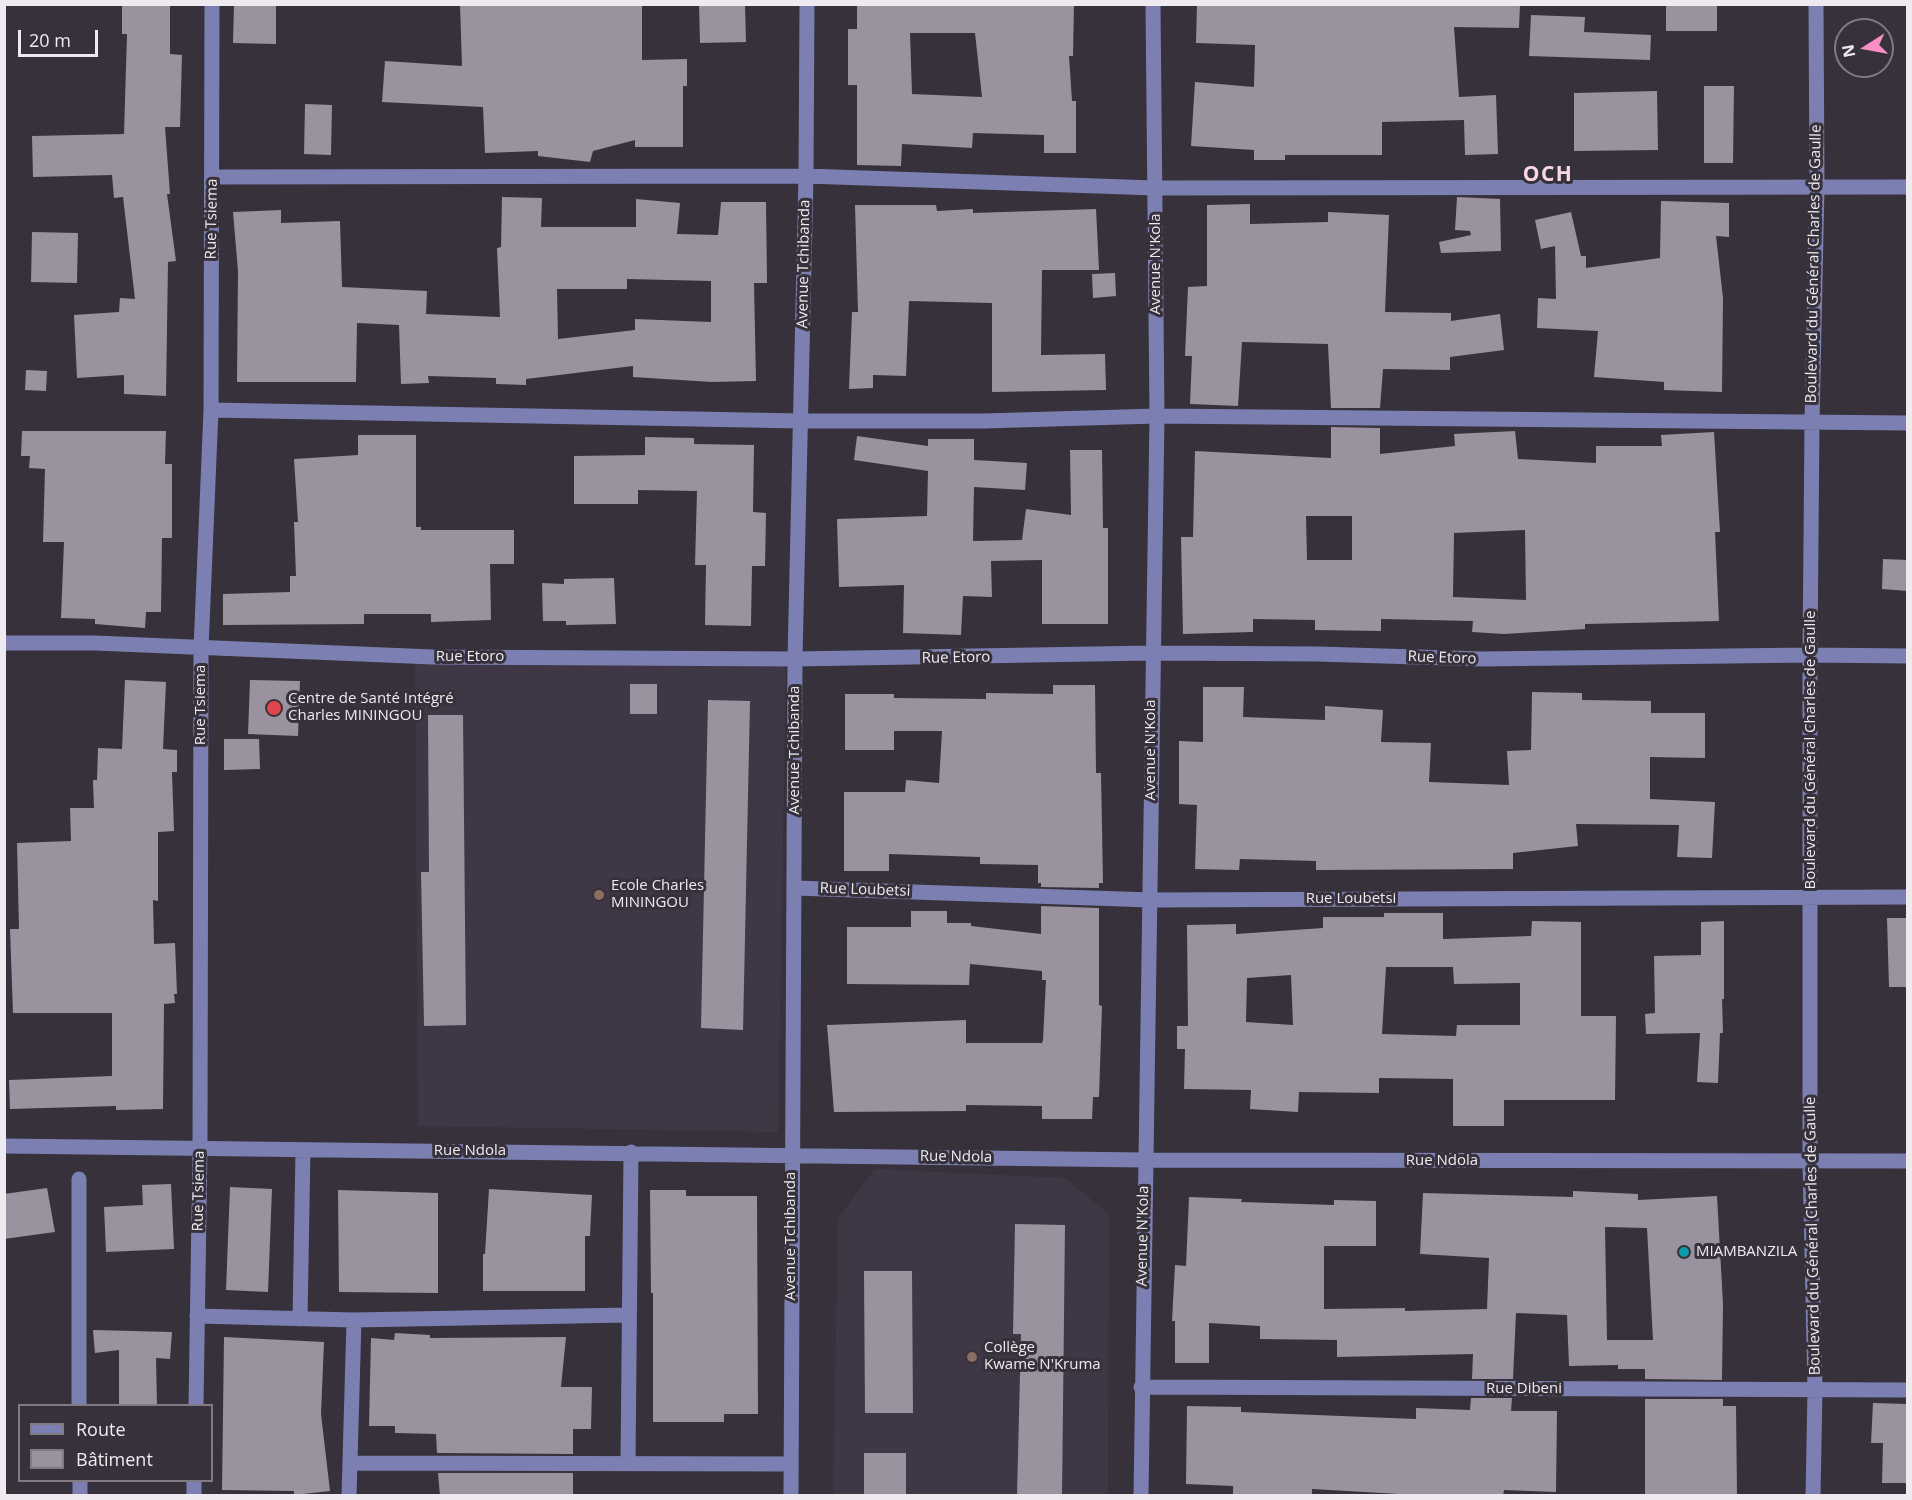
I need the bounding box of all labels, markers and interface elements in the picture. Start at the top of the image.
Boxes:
scale bar [21,18,100,56]
north arrow [1834,18,1894,78]
text: 20 m [29,28,71,52]
text: N [1836,43,1860,60]
street label: Boulevard du Général Charles de Gaulle [1803,124,1825,404]
district label: OCH [1523,162,1573,188]
street label: Rue Tsiema [202,179,222,259]
street label: Avenue Tchibanda [794,199,814,329]
street label: Avenue N'Kola [1147,213,1165,315]
street label: Boulevard du Général Charles de Gaulle [1802,611,1820,889]
street label: Rue Etoro [436,648,504,666]
street label: Rue Etoro [922,648,990,668]
street label: Rue Etoro [1407,648,1477,668]
street label: Rue Tsiema [192,665,210,745]
street label: Avenue Tchibanda [786,686,804,814]
place label: Centre de Santé Intégré Charles MININGOU [288,690,454,725]
marker: Centre de Santé Intégré Charles MININGOU [265,699,283,717]
street label: Avenue N'Kola [1142,699,1160,801]
place label: Ecole Charles MININGOU [611,877,704,912]
street label: Rue Loubetsi [819,879,911,901]
marker: Ecole Charles MININGOU [592,888,606,902]
street label: Rue Loubetsi [1306,890,1396,908]
street label: Boulevard du Général Charles de Gaulle [1802,1096,1824,1376]
street label: Rue Ndola [434,1142,506,1160]
street label: Rue Ndola [920,1147,992,1167]
street label: Rue Tsiema [189,1151,209,1231]
street label: Rue Ndola [1406,1152,1478,1170]
street label: Avenue Tchibanda [782,1172,800,1300]
street label: Avenue N'Kola [1133,1185,1153,1287]
place label: MIAMBANZILA [1696,1243,1797,1261]
marker: MIAMBANZILA [1677,1245,1691,1259]
place label: Collège Kwame N'Kruma [984,1339,1101,1374]
marker: Collège Kwame N'Kruma [965,1350,979,1364]
street label: Rue Dibeni [1486,1380,1562,1398]
legend [18,1404,213,1482]
text: Route [76,1417,126,1441]
text: Bâtiment [76,1447,153,1471]

